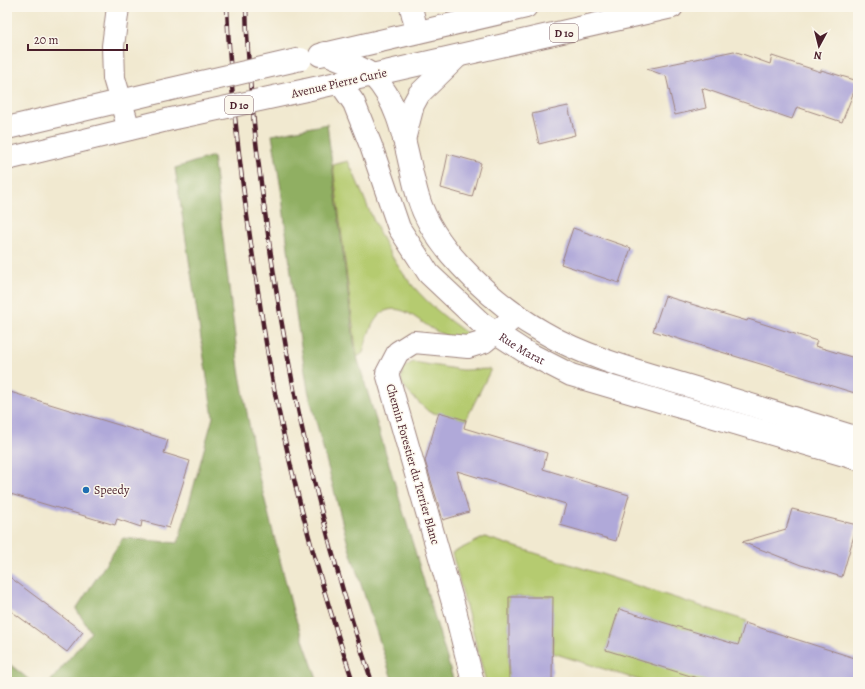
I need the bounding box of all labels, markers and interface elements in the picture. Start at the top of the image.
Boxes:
road number: D 10 [550,24,578,42]
scale bar [28,26,127,52]
north arrow [799,26,839,66]
text: 20 m [34,32,58,48]
text: N [813,47,823,63]
street label: Avenue Pierre Curie [289,64,388,102]
road number: D 10 [225,96,253,114]
street label: Rue Marat [496,329,548,368]
street label: Chemin Forestier du Terrier Blanc [382,382,444,546]
place label: Speedy [94,482,130,498]
marker: Speedy [81,485,91,495]

